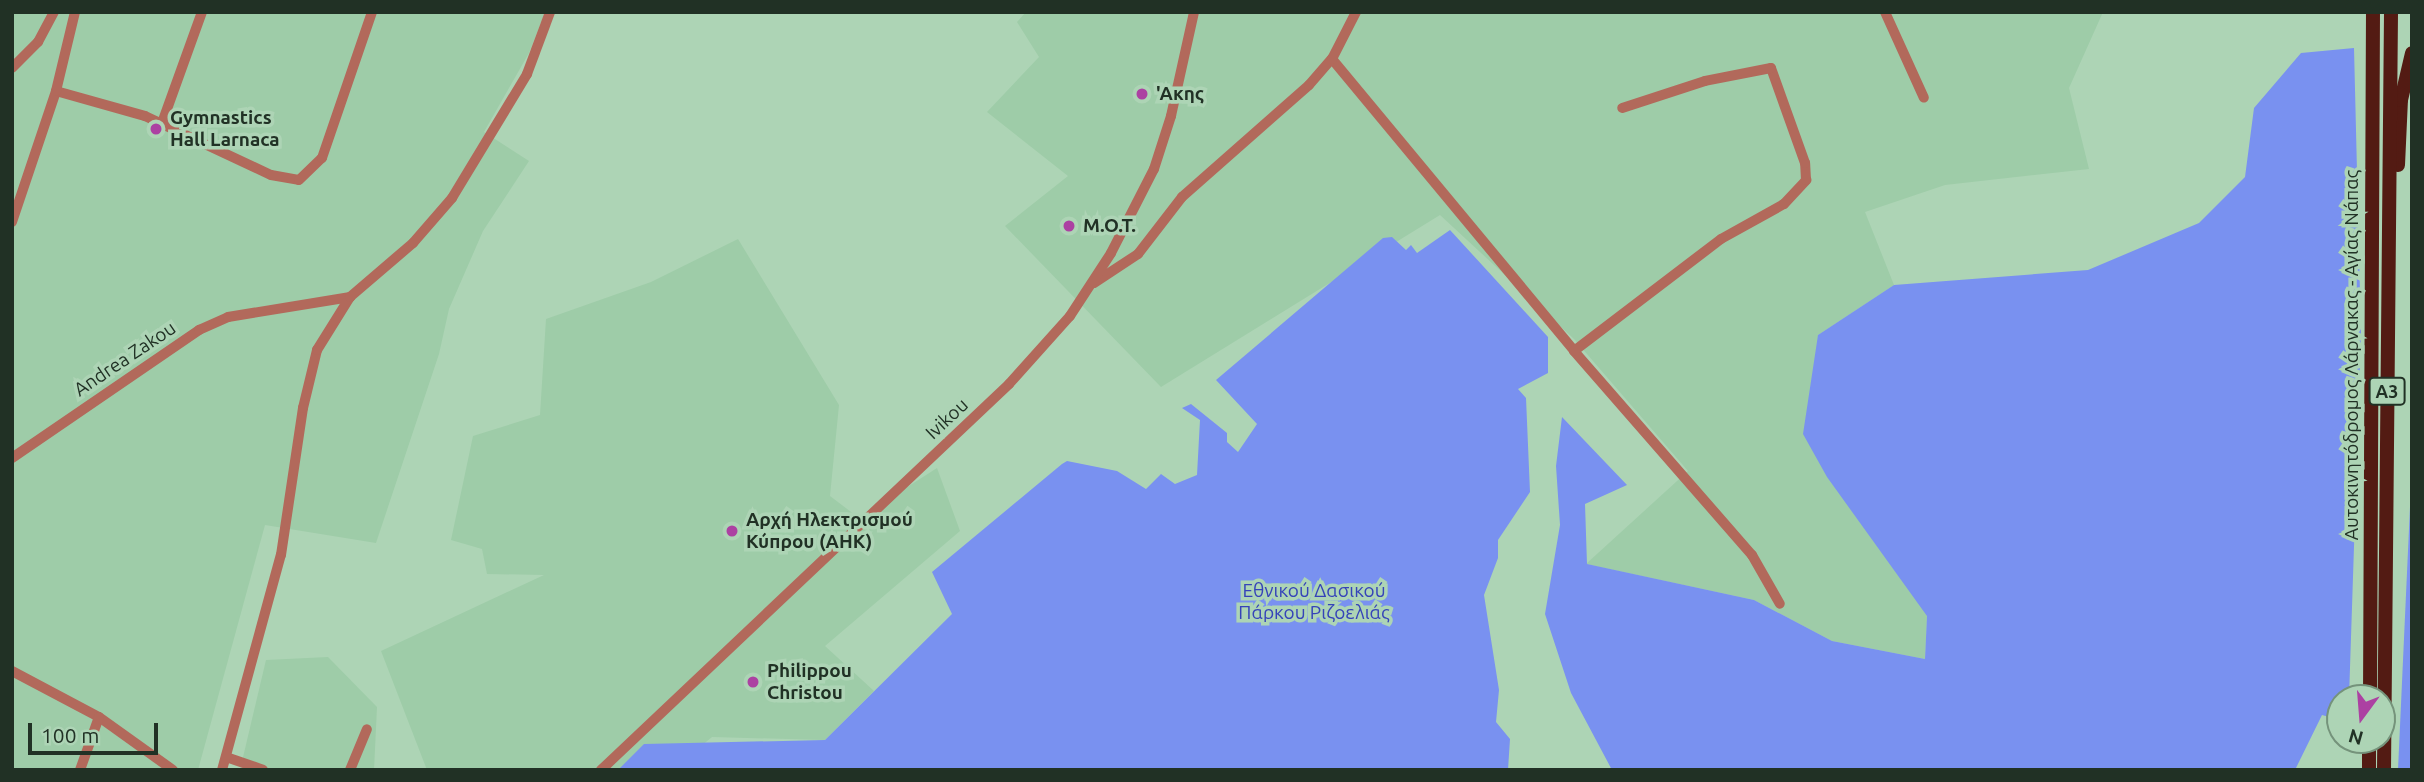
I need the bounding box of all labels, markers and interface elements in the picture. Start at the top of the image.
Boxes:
place label: 'Ακης [1156,83,1204,105]
marker: 'Ακης [1134,86,1150,102]
place label: Gymnastics Hall Larnaca [170,107,280,151]
marker: Gymnastics Hall Larnaca [148,121,164,137]
street label: Αυτοκινητόδρομος Λάρνακας - Αγίας Νάπας [2341,170,2363,540]
place label: M.O.T. [1083,215,1136,237]
marker: M.O.T. [1061,218,1077,234]
street label: Andrea Zakou [70,317,180,401]
road number: A3 [2368,376,2406,405]
street label: Ivikou [921,394,973,444]
place label: Αρχή Ηλεκτρισμού Κύπρου (ΑΗΚ) [746,509,913,553]
marker: Αρχή Ηλεκτρισμού Κύπρου (ΑΗΚ) [724,523,740,539]
park label: Εθνικού Δασικού Πάρκου Ριζοελιάς [1238,580,1390,624]
place label: Philippou Christou [767,660,852,704]
marker: Philippou Christou [745,674,761,690]
north arrow [2326,684,2396,754]
scale bar [32,708,161,752]
text: 100 m [41,723,99,747]
text: N [2346,725,2366,750]

